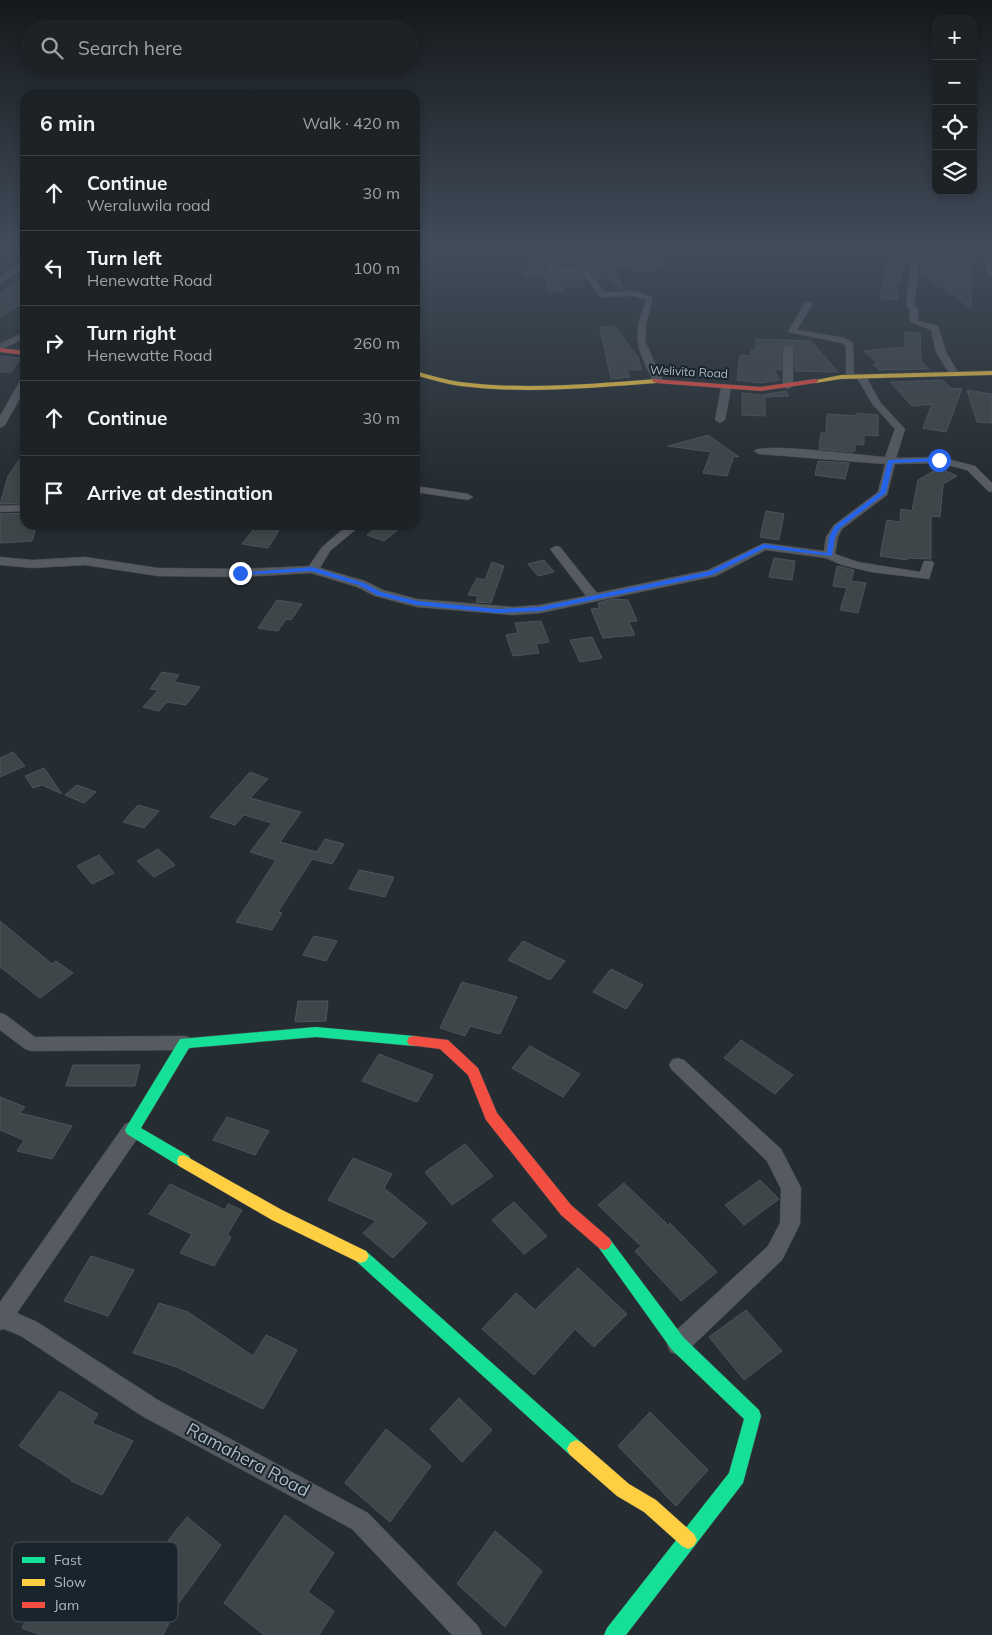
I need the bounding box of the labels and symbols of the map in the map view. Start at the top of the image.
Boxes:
street label: Welivita Road [650,362,728,381]
route start [928,449,951,472]
route end [229,562,252,585]
street label: Ramahera Road [183,1417,314,1502]
legend [12,1542,178,1622]
text: Fast [54,1551,82,1569]
text: Slow [54,1573,86,1591]
text: Jam [54,1596,79,1614]

